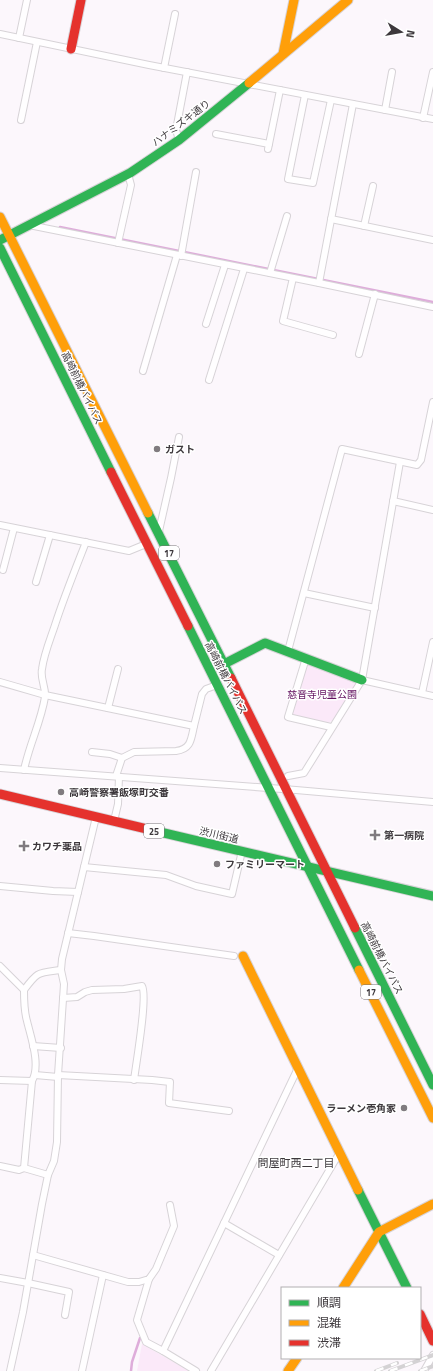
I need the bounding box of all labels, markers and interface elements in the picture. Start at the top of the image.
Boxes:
north arrow [381,12,421,52]
text: N [402,29,419,39]
street label: ハナミズキ通り [149,96,213,150]
street label: 高崎前橋バイパス [58,349,106,427]
place label: ガスト [165,442,195,457]
marker: ガスト [152,444,162,454]
road number: 17 [159,546,179,560]
street label: 高崎前橋バイパス [201,639,251,717]
park label: 慈音寺児童公園 [287,687,357,702]
place label: 高崎警察署飯塚町交番 [69,785,169,800]
marker: 高崎警察署飯塚町交番 [56,787,66,797]
street label: 渋川街道 [198,823,240,847]
road number: 25 [144,824,164,838]
place label: 第一病院 [384,828,424,843]
marker: 第一病院 [369,829,381,841]
place label: カワチ薬品 [32,839,82,854]
marker: カワチ薬品 [19,841,29,851]
place label: ファミリーマート [225,857,305,872]
marker: ファミリーマート [212,859,222,869]
street label: 高崎前橋バイパス [357,919,407,997]
road number: 17 [361,985,381,999]
place label: ラーメン壱角家 [326,1101,396,1116]
marker: ラーメン壱角家 [399,1103,409,1113]
district label: 問屋町西二丁目 [258,1155,335,1171]
legend [281,1287,421,1359]
text: 順調 [317,1293,341,1312]
text: 混雑 [317,1313,341,1332]
text: 渋滞 [317,1333,341,1352]

